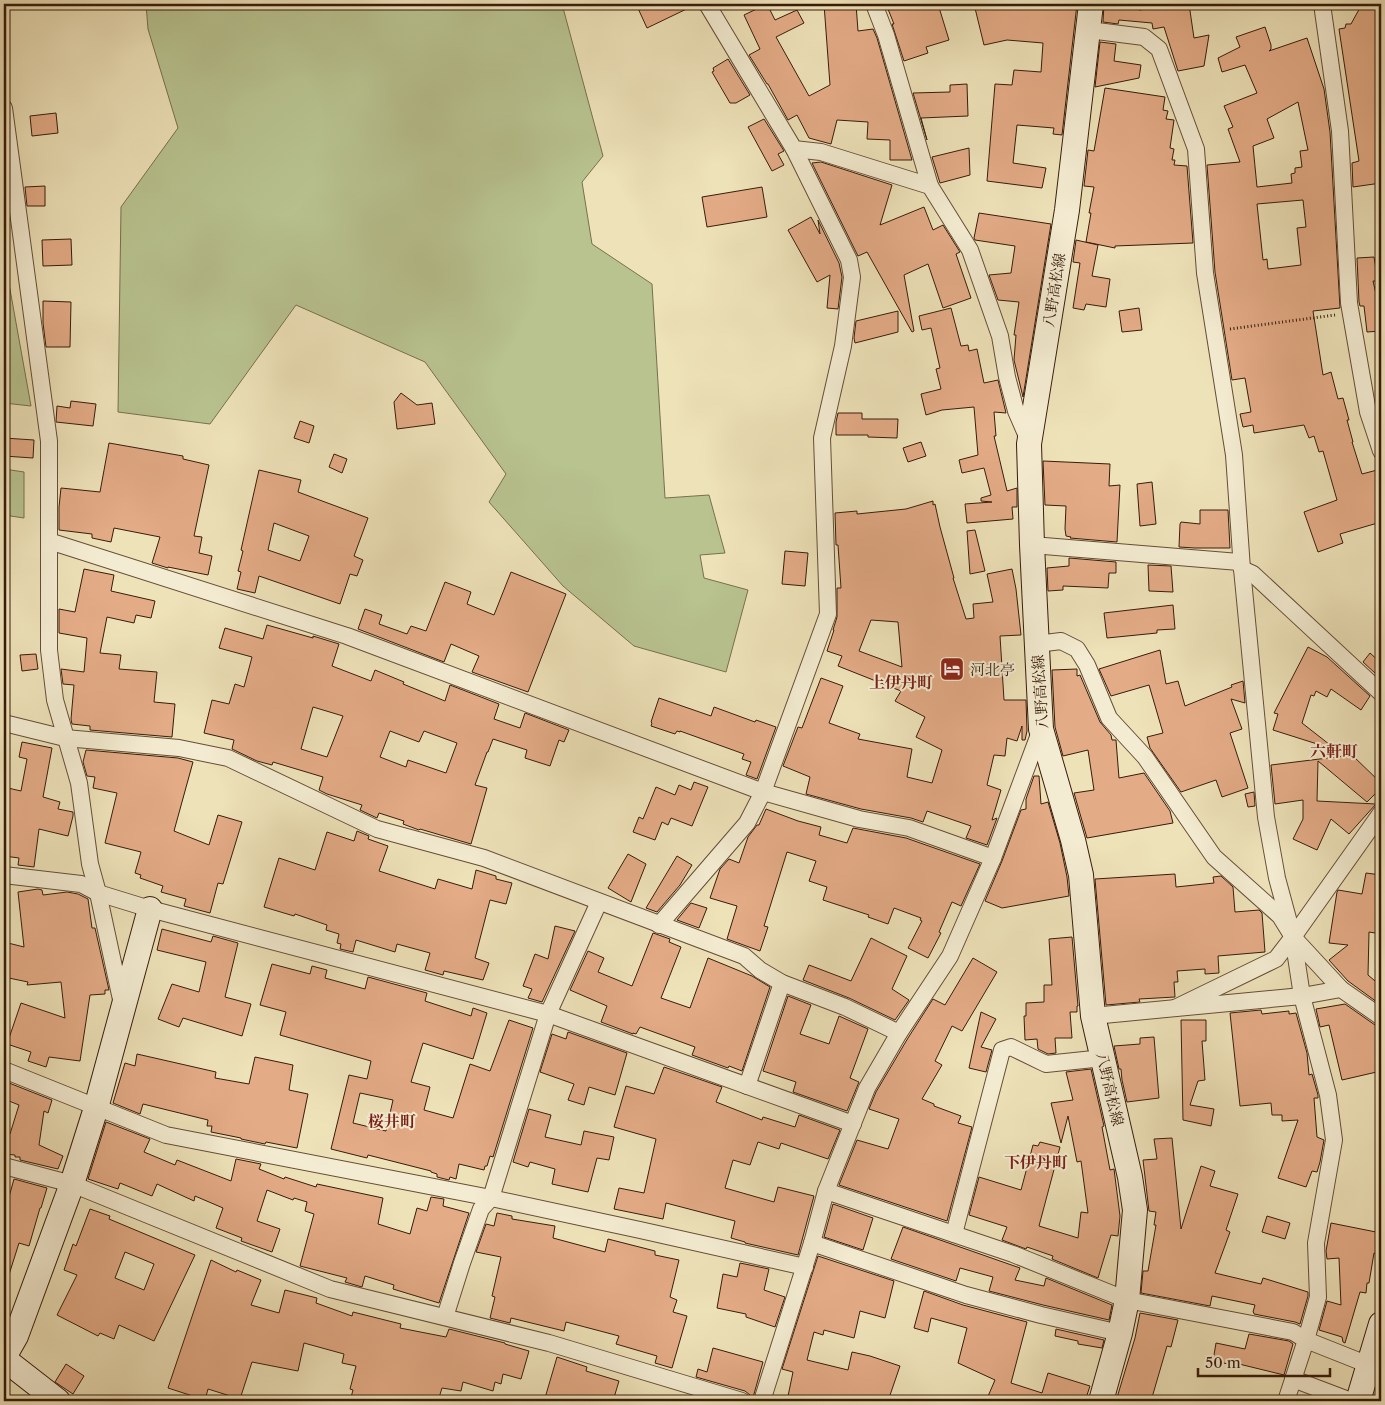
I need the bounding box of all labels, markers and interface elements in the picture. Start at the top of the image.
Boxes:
street label: 八野高松線 [1039,251,1069,329]
street label: 八野高松線 [1028,654,1052,730]
hotel icon: 河北亭 [939,656,965,682]
place label: 河北亭 [970,660,1015,679]
district label: 上伊丹町 [869,672,933,692]
district label: 六軒町 [1310,741,1358,761]
street label: 八野高松線 [1092,1050,1128,1128]
district label: 桜井町 [368,1111,416,1131]
district label: 下伊丹町 [1004,1152,1068,1172]
scale bar [1198,1345,1330,1377]
text: 50 m [1205,1353,1241,1372]

